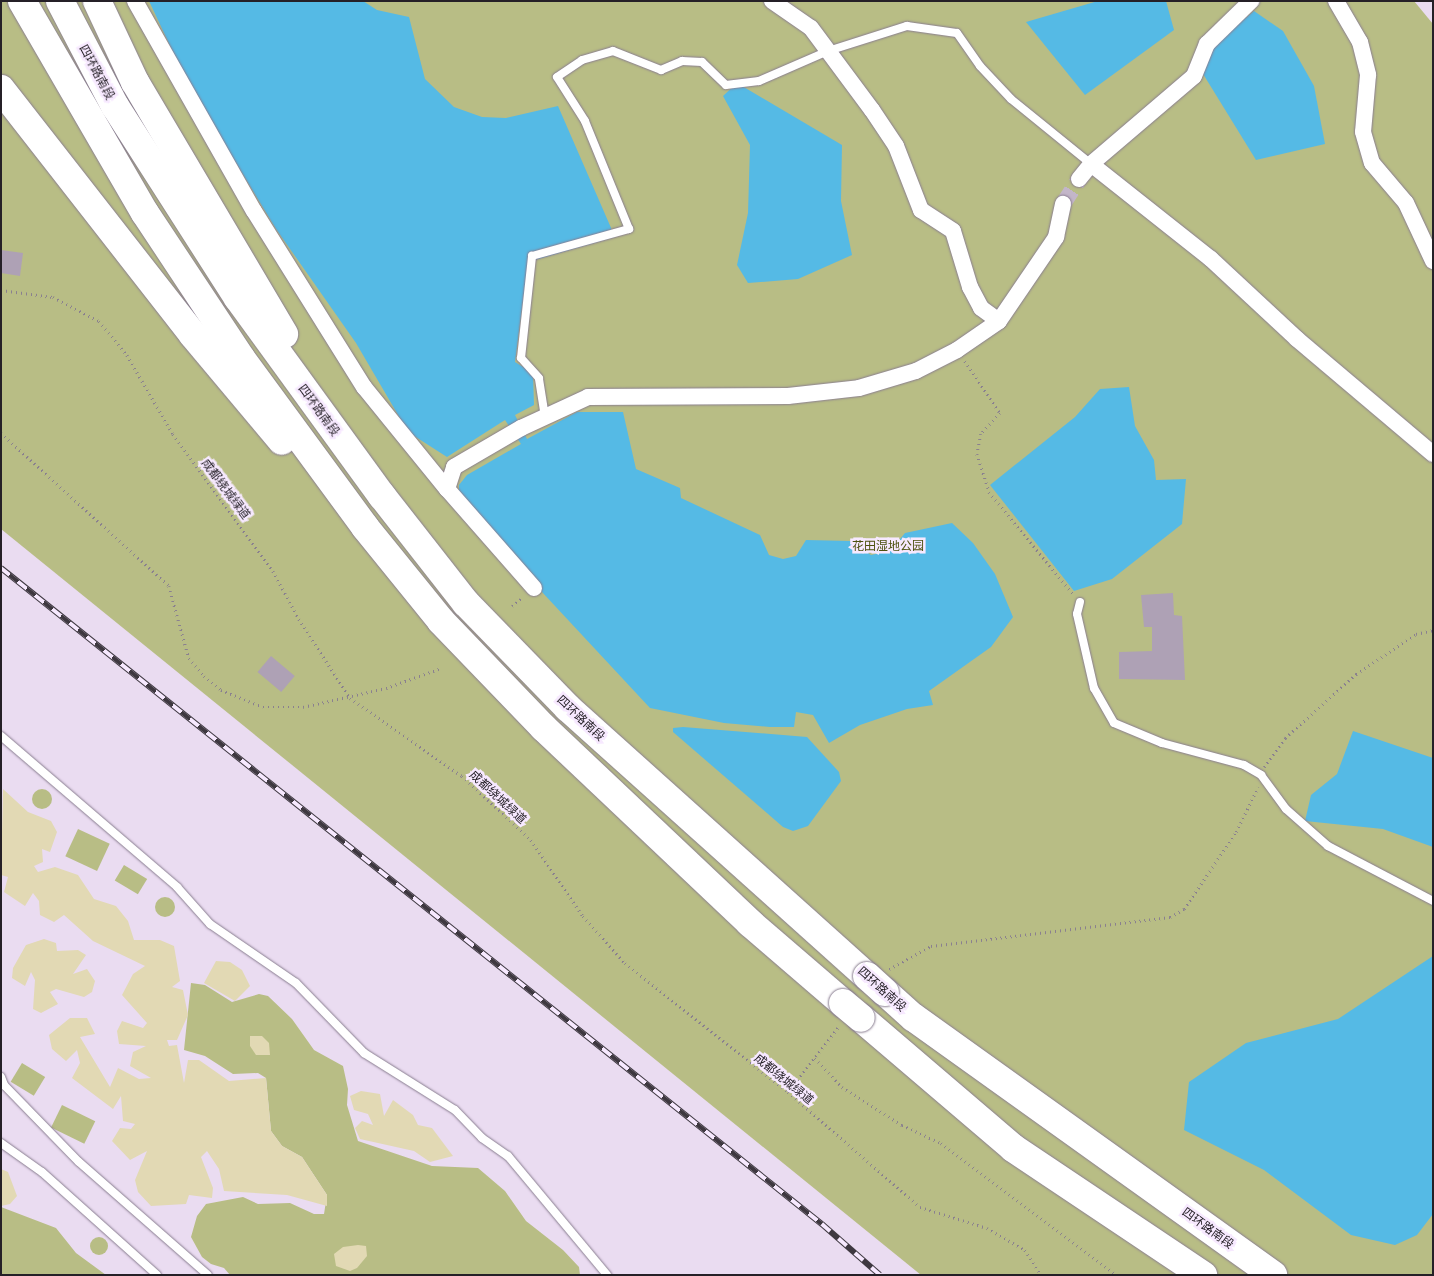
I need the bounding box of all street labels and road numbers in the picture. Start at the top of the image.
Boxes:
street label: 四环路南段 [77,42,117,102]
street label: 四环路南段 [296,381,342,439]
street label: 成都绕城绿道 [199,456,253,522]
street label: 四环路南段 [554,692,608,744]
street label: 成都绕城绿道 [467,767,529,827]
street label: 四环路南段 [855,964,909,1014]
street label: 成都绕城绿道 [751,1051,817,1107]
street label: 四环路南段 [1179,1205,1237,1251]

